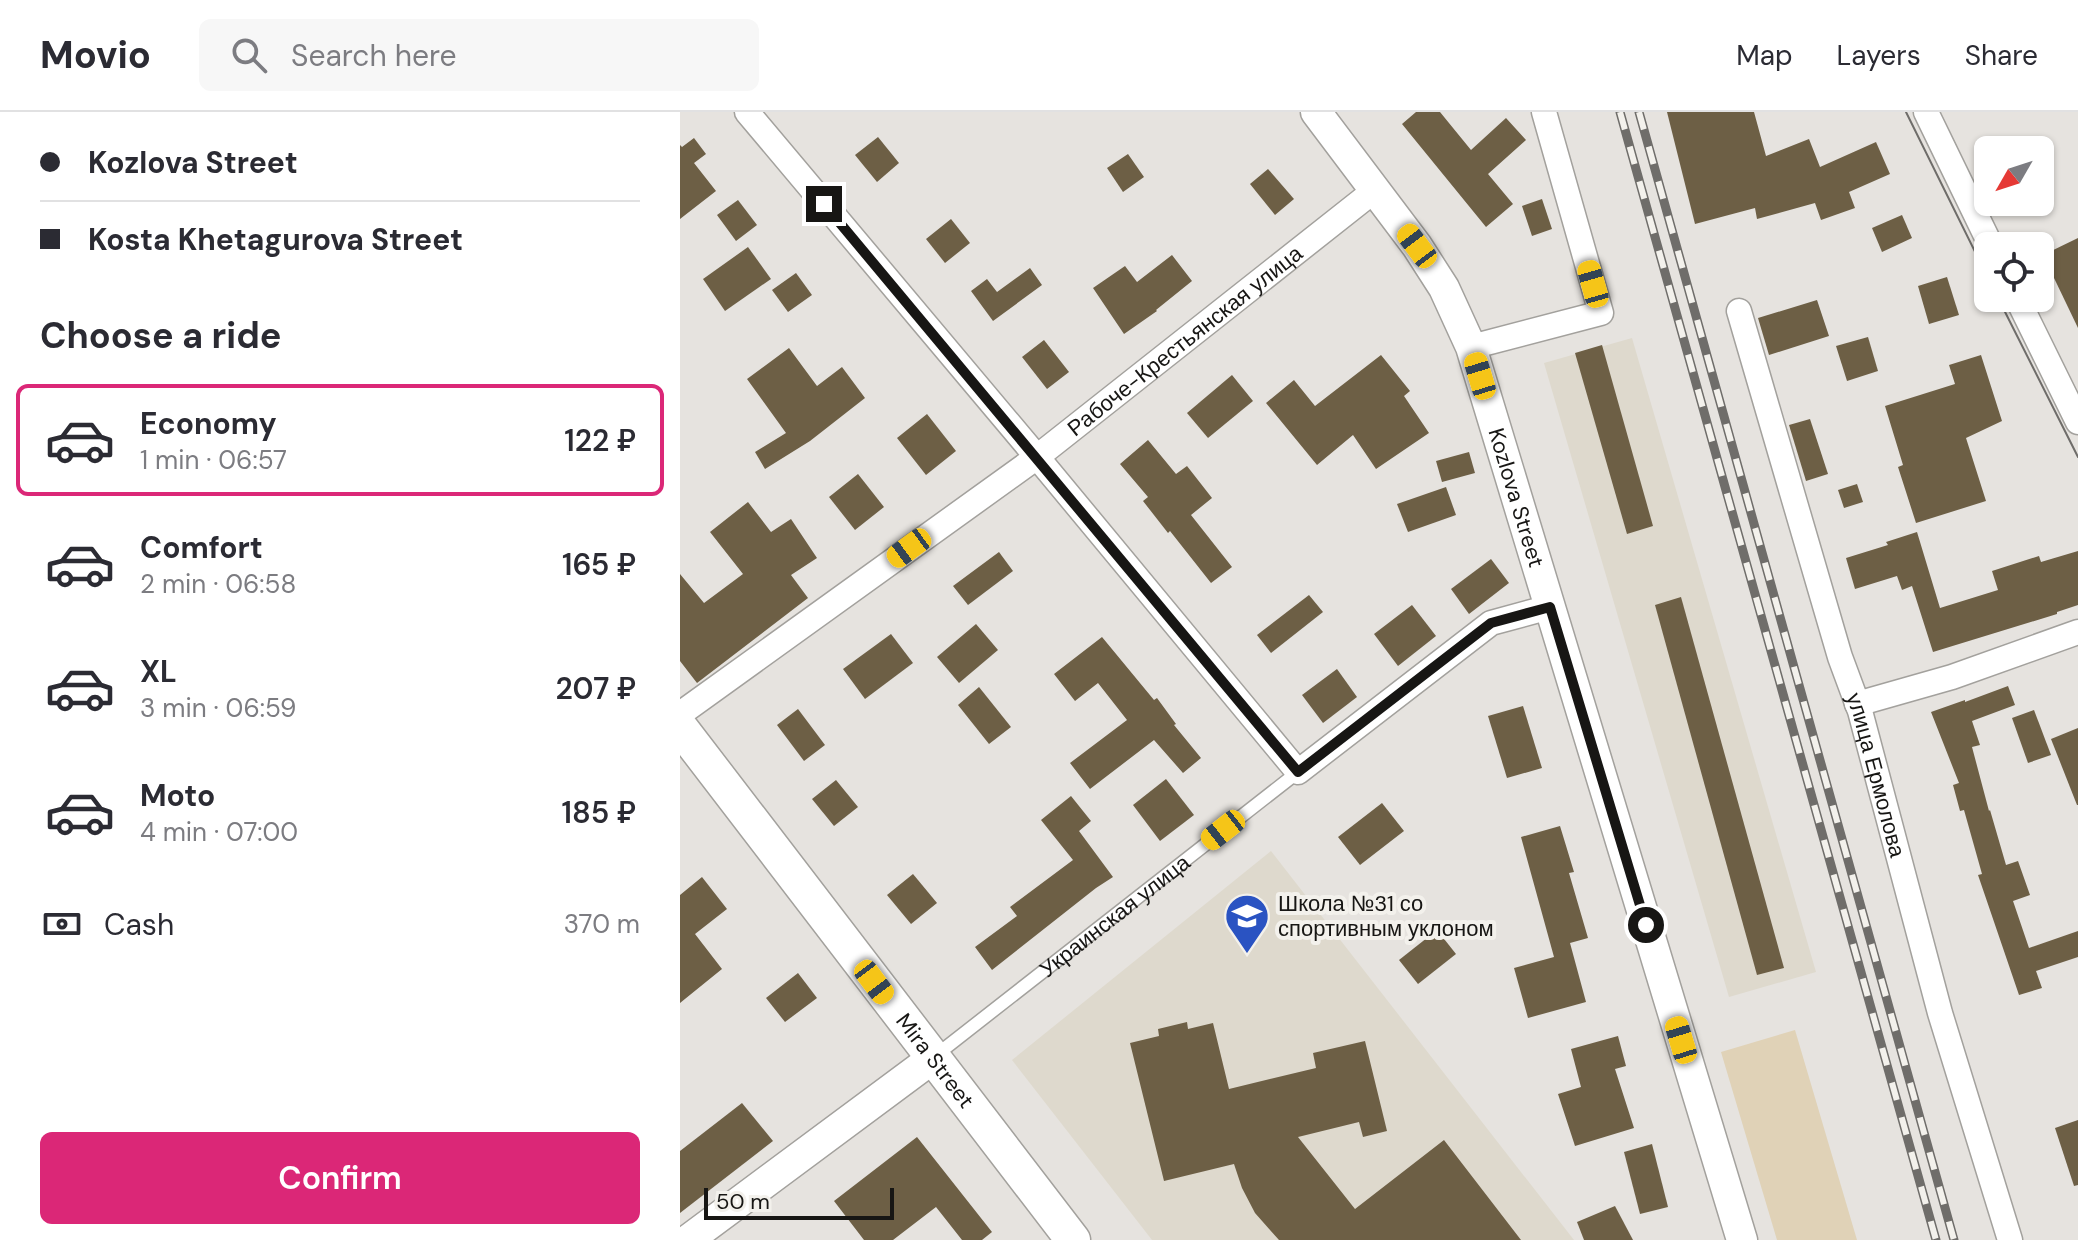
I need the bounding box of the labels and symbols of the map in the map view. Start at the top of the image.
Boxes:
north arrow [1974,136,2054,216]
route end [806,186,842,222]
car [1393,220,1441,272]
street label: Рабоче-Крестьянская улица [1061,238,1309,443]
car [1575,258,1611,310]
car [1462,350,1498,402]
street label: Kozlova Street [1481,425,1551,571]
car [883,524,935,572]
street label: улица Ермолова [1839,689,1912,861]
car [1197,806,1249,854]
street label: Украинская улица [1034,848,1197,984]
place label: Школа №31 со спортивным уклоном [1278,889,1494,943]
school or university icon: Школа №31 со спортивным уклоном [1223,892,1271,955]
route start [1628,907,1664,943]
car [850,956,898,1008]
street label: Mira Street [889,1007,981,1114]
car [1663,1014,1699,1066]
scale bar [704,1184,894,1220]

